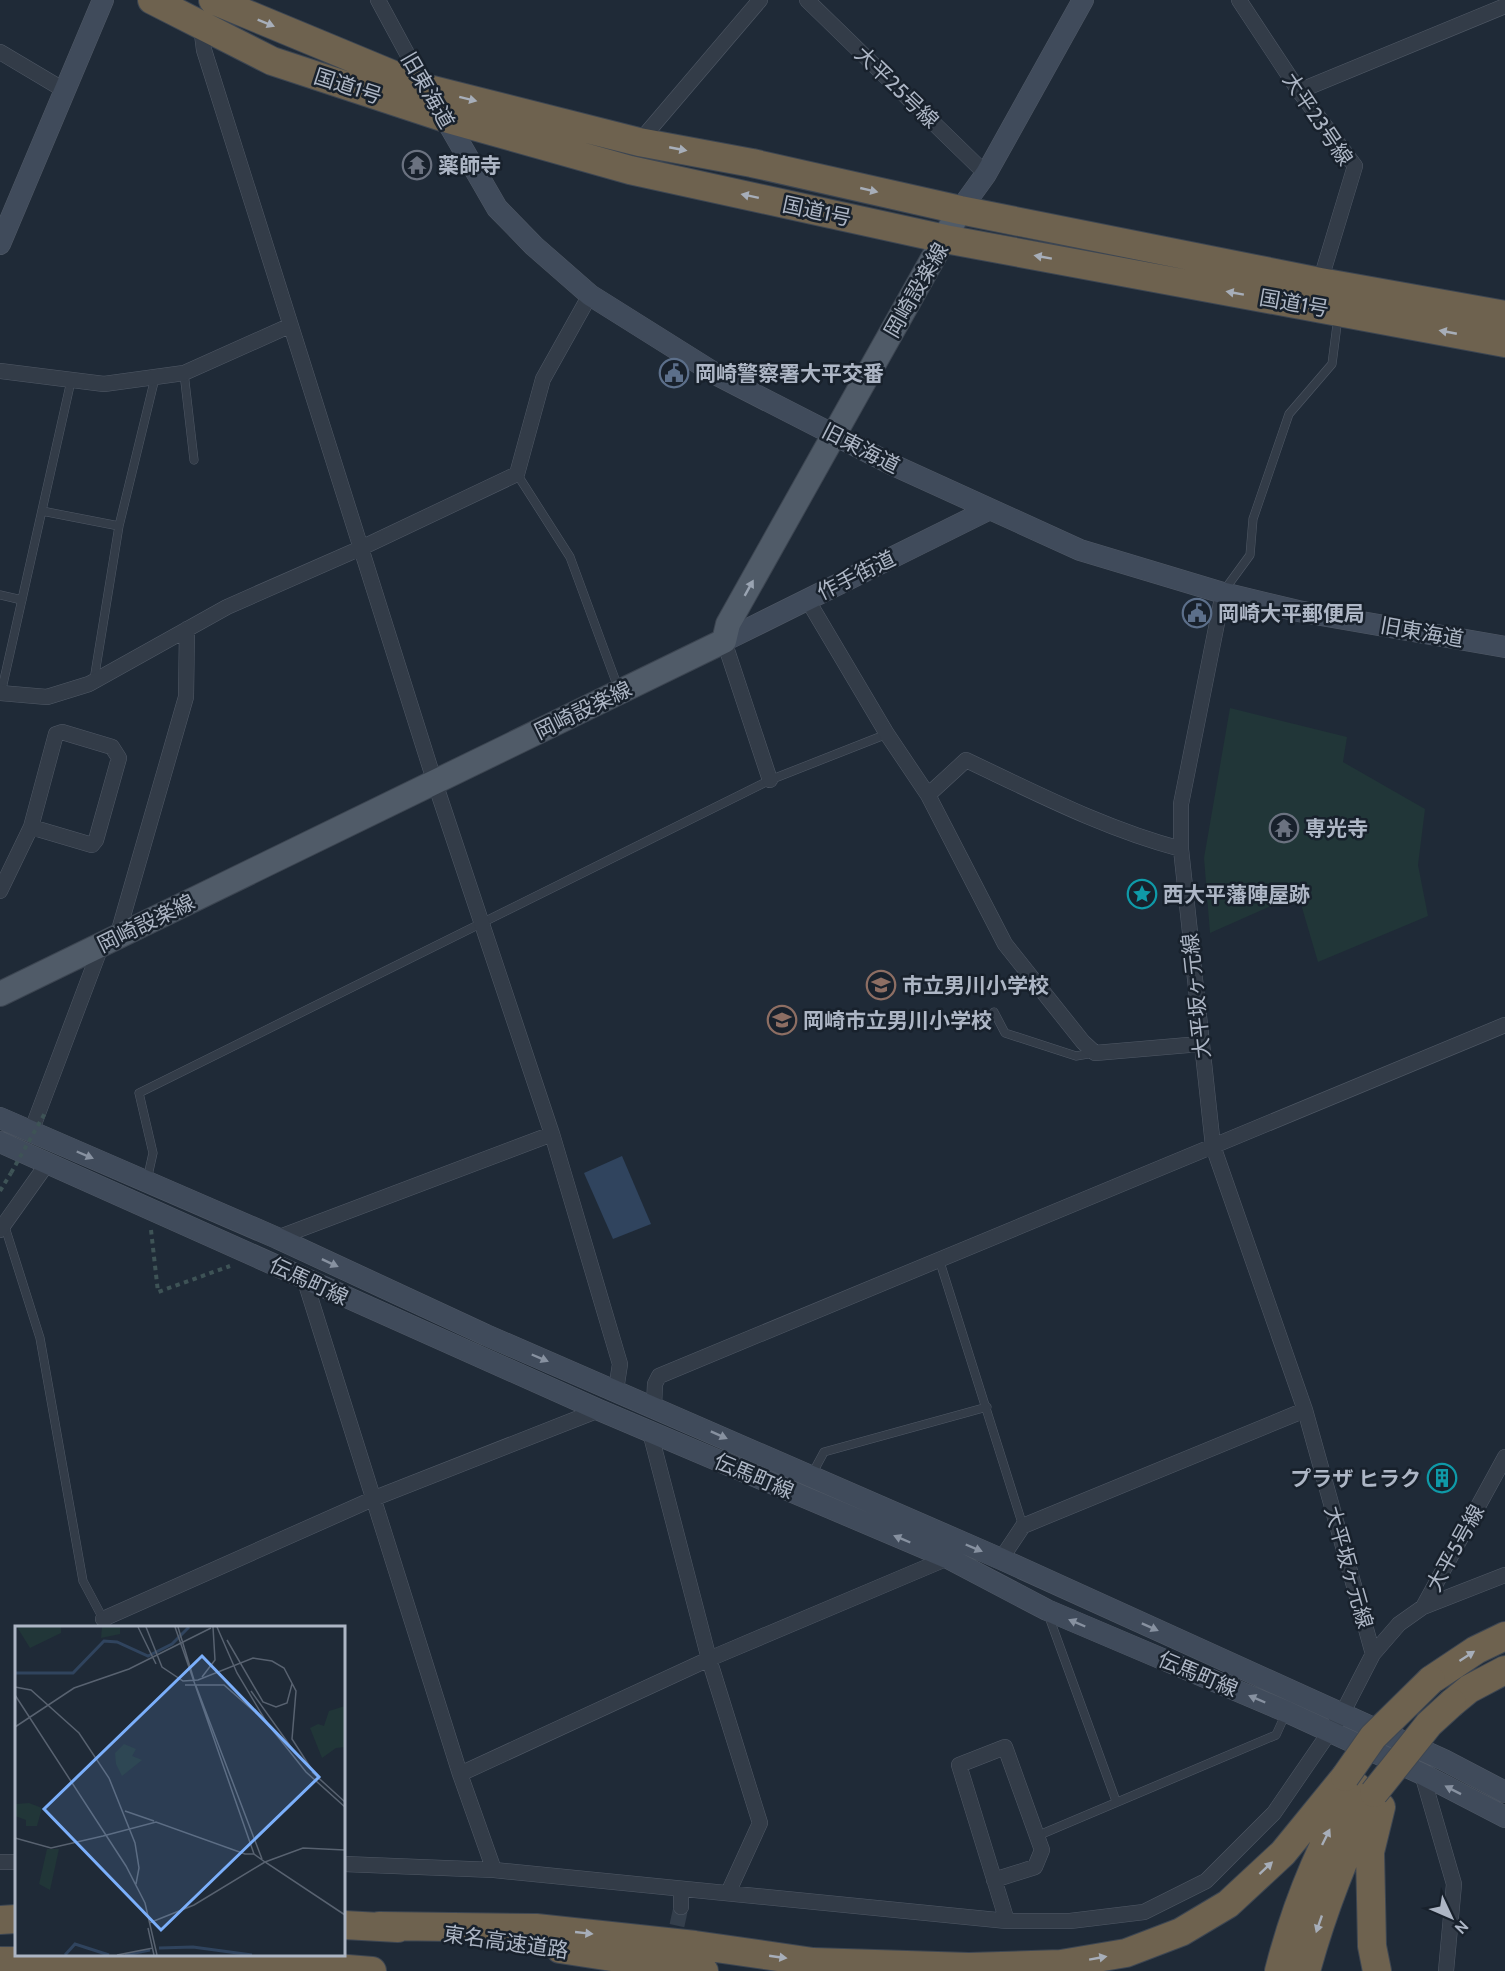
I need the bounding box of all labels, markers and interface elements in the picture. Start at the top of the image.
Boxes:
one-way arrow [257,19,275,28]
street label: 大平25号線 [850,41,944,133]
street label: 旧東海道 [396,47,460,133]
street label: 国道1号 [311,63,385,109]
street label: 大平23号線 [1278,68,1358,170]
one-way arrow [459,94,477,104]
one-way arrow [669,145,688,154]
temple icon: 薬師寺 [401,149,433,181]
place label: 薬師寺 [438,153,501,178]
one-way arrow [860,186,879,195]
one-way arrow [740,191,759,200]
street label: 国道1号 [780,192,854,230]
street label: 岡崎設楽線 [879,238,953,342]
one-way arrow [1034,252,1053,261]
street label: 国道1号 [1257,285,1331,321]
one-way arrow [1226,288,1245,297]
one-way arrow [1438,327,1457,336]
public building icon: 岡崎警察署大平交番 [658,357,690,389]
place label: 岡崎警察署大平交番 [695,361,884,386]
street label: 旧東海道 [818,418,904,478]
street label: 作手街道 [813,545,899,605]
one-way arrow [744,579,754,596]
public building icon: 岡崎大平郵便局 [1181,597,1213,629]
place label: 岡崎大平郵便局 [1218,601,1365,626]
street label: 旧東海道 [1378,612,1466,652]
street label: 岡崎設楽線 [530,676,636,744]
temple icon: 専光寺 [1268,812,1300,844]
place label: 専光寺 [1305,816,1368,841]
place icon: 西大平藩陣屋跡 [1126,878,1158,910]
place label: 西大平藩陣屋跡 [1163,882,1310,907]
street label: 岡崎設楽線 [93,889,199,957]
street label: 大平坂ヶ元線 [1177,932,1215,1060]
school or university icon: 市立男川小学校 [865,969,897,1001]
place label: 市立男川小学校 [902,973,1049,998]
school or university icon: 岡崎市立男川小学校 [766,1004,798,1036]
place label: 岡崎市立男川小学校 [803,1008,992,1033]
one-way arrow [76,1151,94,1161]
street label: 伝馬町線 [266,1252,352,1310]
one-way arrow [321,1258,338,1267]
one-way arrow [531,1353,549,1363]
one-way arrow [710,1431,727,1440]
street label: 伝馬町線 [710,1448,798,1504]
building icon: プラザ ヒラク [1426,1462,1458,1494]
place label: プラザ ヒラク [1290,1466,1421,1491]
street label: 大平5号線 [1421,1500,1489,1596]
street label: 大平坂ヶ元線 [1320,1503,1378,1631]
one-way arrow [892,1534,910,1544]
one-way arrow [966,1543,983,1552]
one-way arrow [1068,1618,1086,1628]
one-way arrow [1141,1622,1158,1631]
inset map [15,1626,345,1956]
street label: 伝馬町線 [1154,1646,1242,1702]
one-way arrow [1459,1651,1475,1662]
one-way arrow [1248,1694,1266,1703]
one-way arrow [1444,1785,1461,1795]
one-way arrow [1322,1828,1331,1845]
one-way arrow [1259,1861,1274,1875]
north arrow [1421,1887,1481,1947]
one-way arrow [1314,1915,1324,1933]
text: N [1451,1916,1472,1938]
street label: 東名高速道路 [442,1921,570,1963]
one-way arrow [575,1928,594,1938]
one-way arrow [768,1952,787,1961]
one-way arrow [1088,1953,1107,1962]

